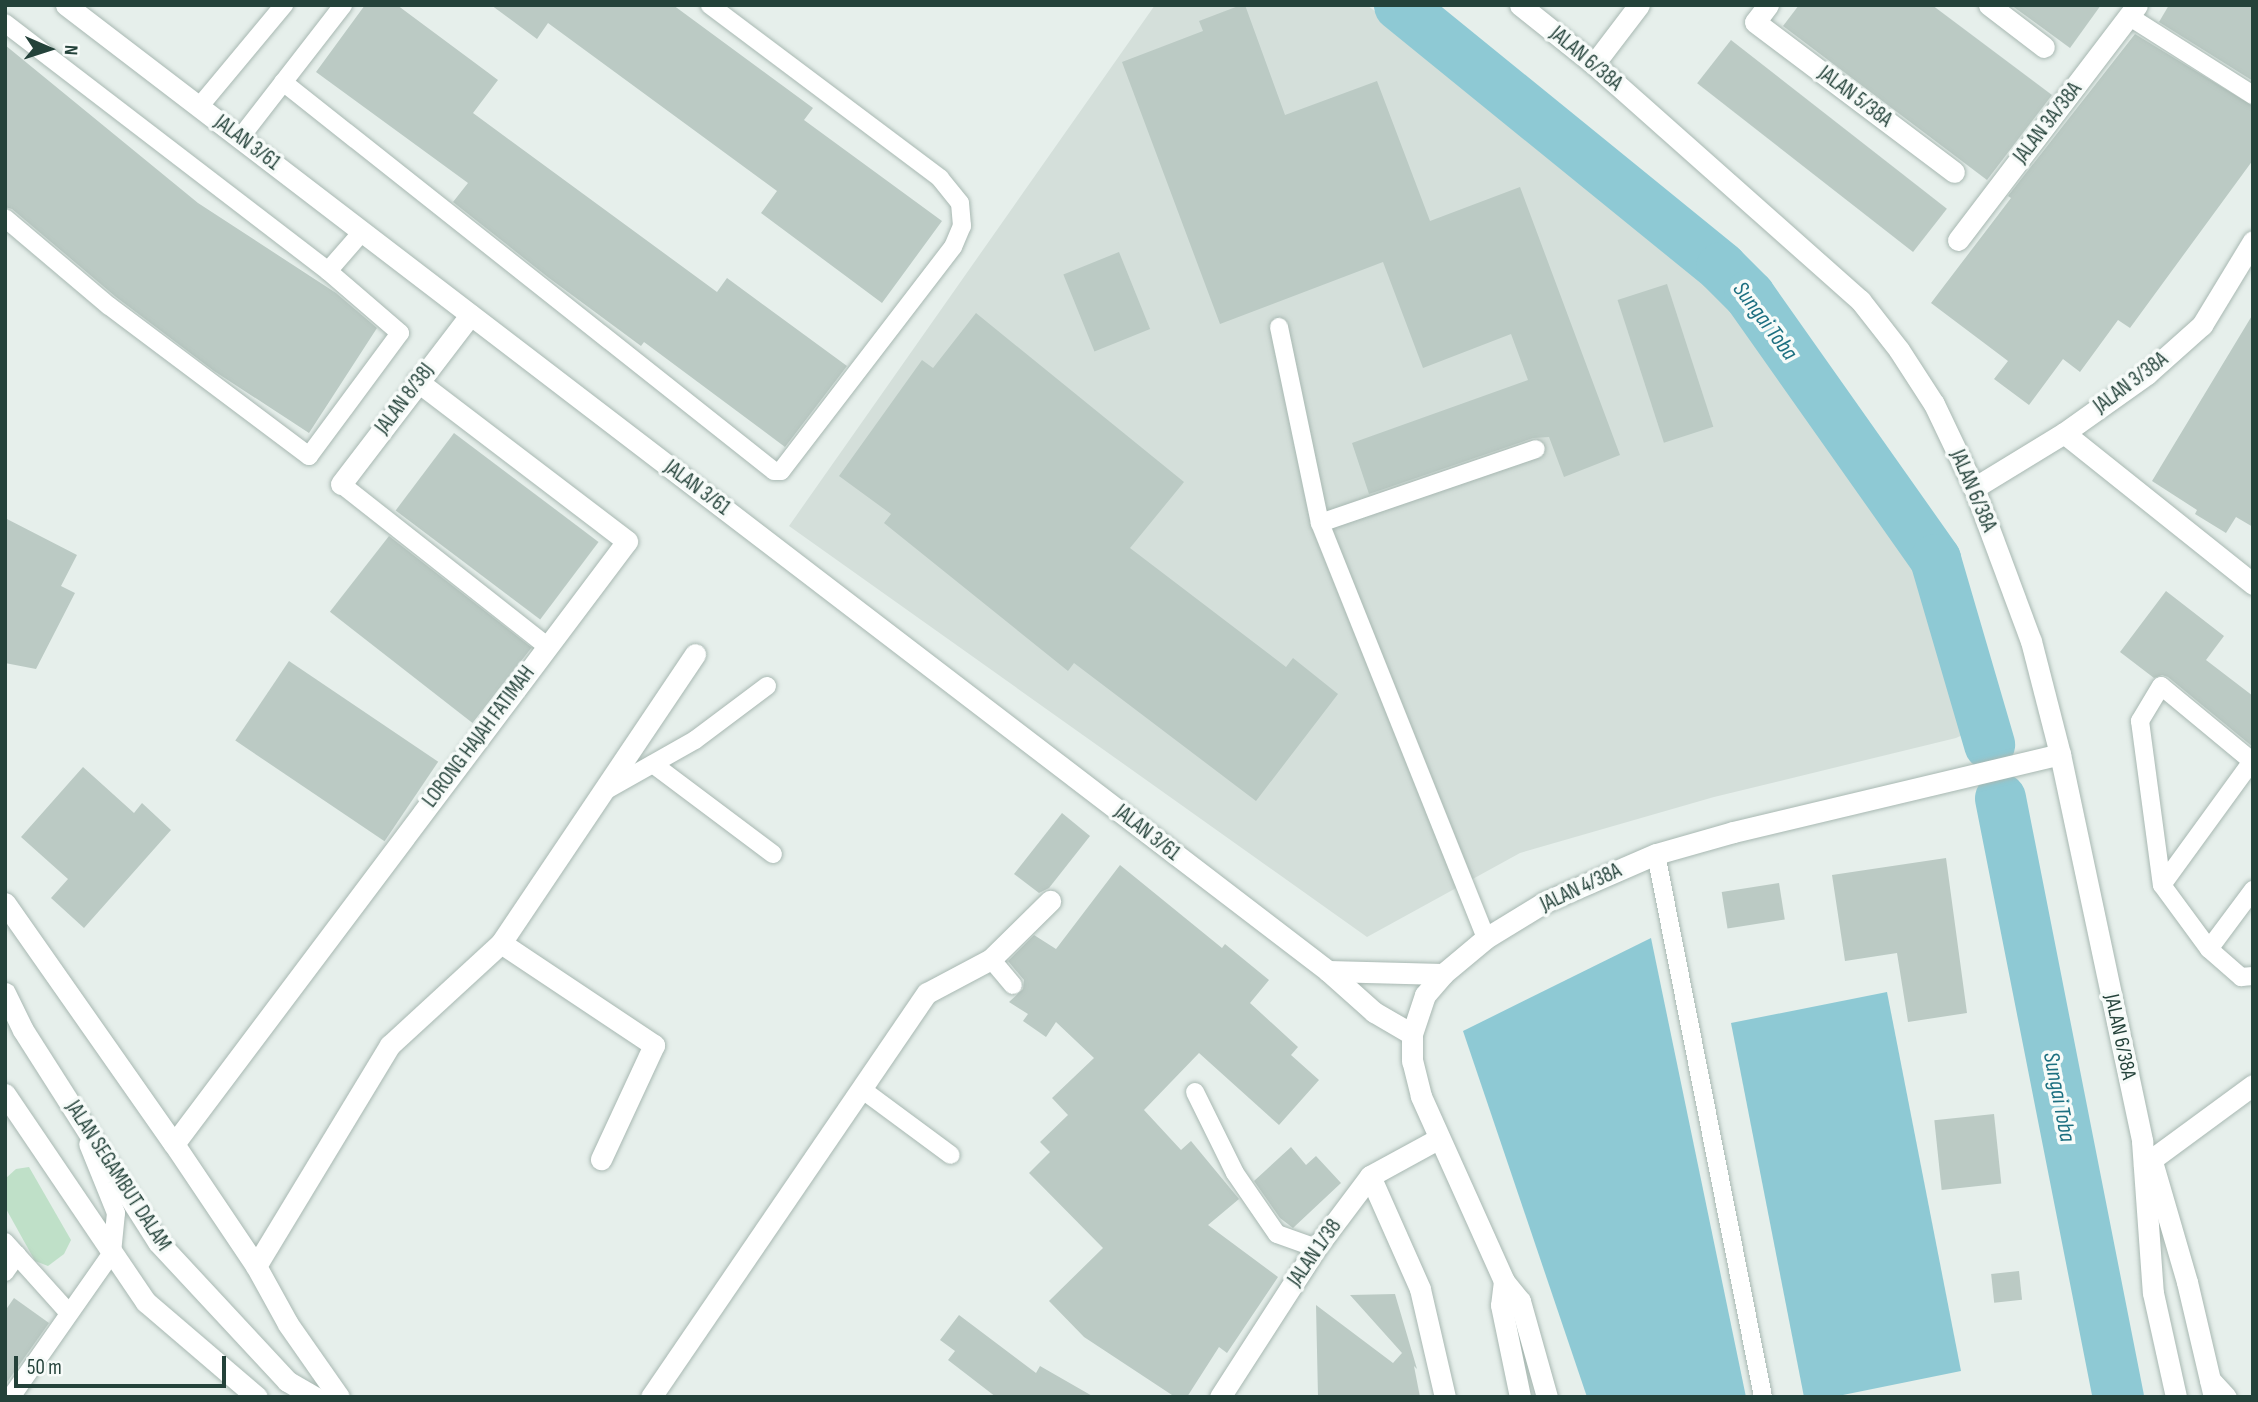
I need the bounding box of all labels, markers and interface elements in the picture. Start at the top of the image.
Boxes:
north arrow [14,14,84,84]
street label: JALAN 6/38A [1545,22,1627,96]
text: N [59,44,82,56]
street label: JALAN 5/38A [1813,61,1897,133]
street label: JALAN 3A/38A [2009,77,2087,169]
street label: JALAN 3/61 [209,110,285,176]
water label: Sungai Toba [1727,276,1803,366]
street label: JALAN 3/38A [2089,347,2173,419]
street label: JALAN 8/38J [370,359,440,439]
street label: JALAN 6/38A [1944,446,2002,536]
street label: JALAN 3/61 [659,455,735,521]
street label: LORONG HAJAH FATIMAH [418,661,540,813]
street label: JALAN 3/61 [1109,800,1185,866]
street label: JALAN 4/38A [1537,858,1625,918]
street label: JALAN 6/38A [2099,992,2141,1082]
water label: Sungai Toba [2037,1050,2081,1144]
street label: JALAN SEGAMBUT DALAM [60,1096,176,1256]
street label: JALAN 1/38 [1283,1215,1347,1291]
scale bar [18,1342,229,1386]
text: 50 m [27,1355,62,1380]

